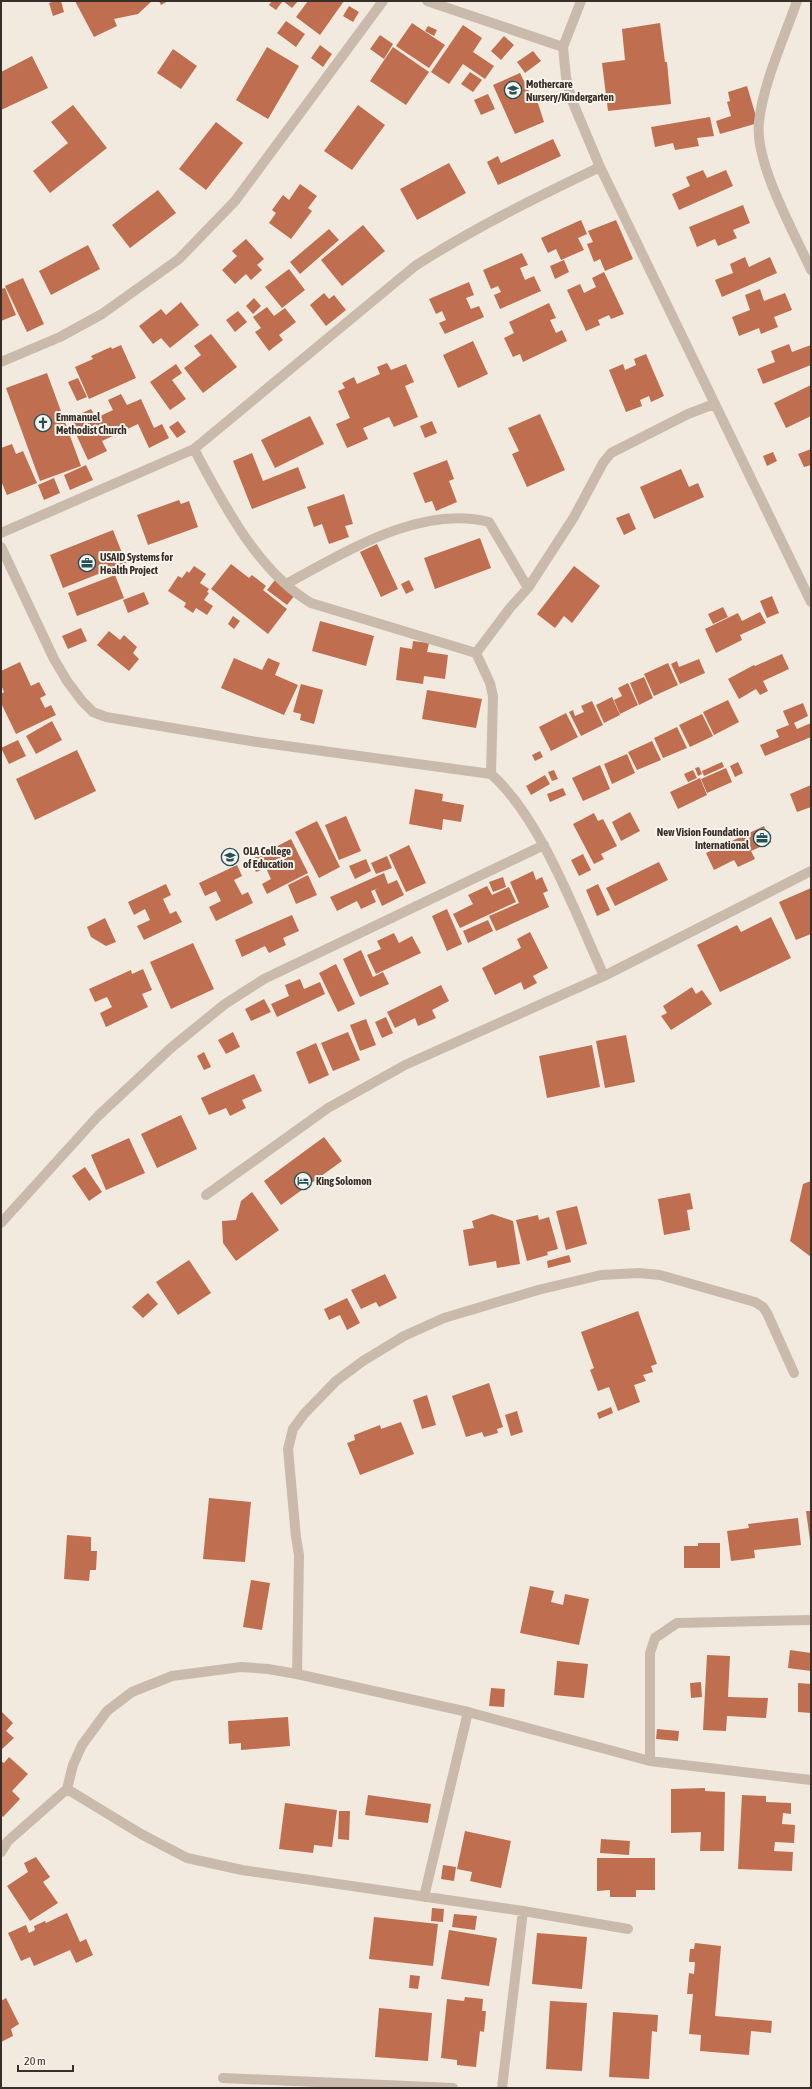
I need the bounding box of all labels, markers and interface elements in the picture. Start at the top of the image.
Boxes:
place label: Mothercare Nursery/Kindergarten [526,78,614,103]
school or university icon: Mothercare Nursery/Kindergarten [503,80,523,100]
place label: Emmanuel Methodist Church [56,411,127,436]
church icon: Emmanuel Methodist Church [33,413,53,433]
place label: USAID Systems for Health Project [100,551,173,576]
office icon: USAID Systems for Health Project [77,553,97,573]
place label: New Vision Foundation International [657,826,750,851]
office icon: New Vision Foundation International [752,828,772,848]
place label: OLA College of Education [243,845,293,870]
school or university icon: OLA College of Education [220,847,240,867]
hotel icon: King Solomon [293,1171,313,1191]
place label: King Solomon [316,1175,372,1187]
scale bar [18,2047,73,2073]
text: 20 m [24,2054,46,2068]

